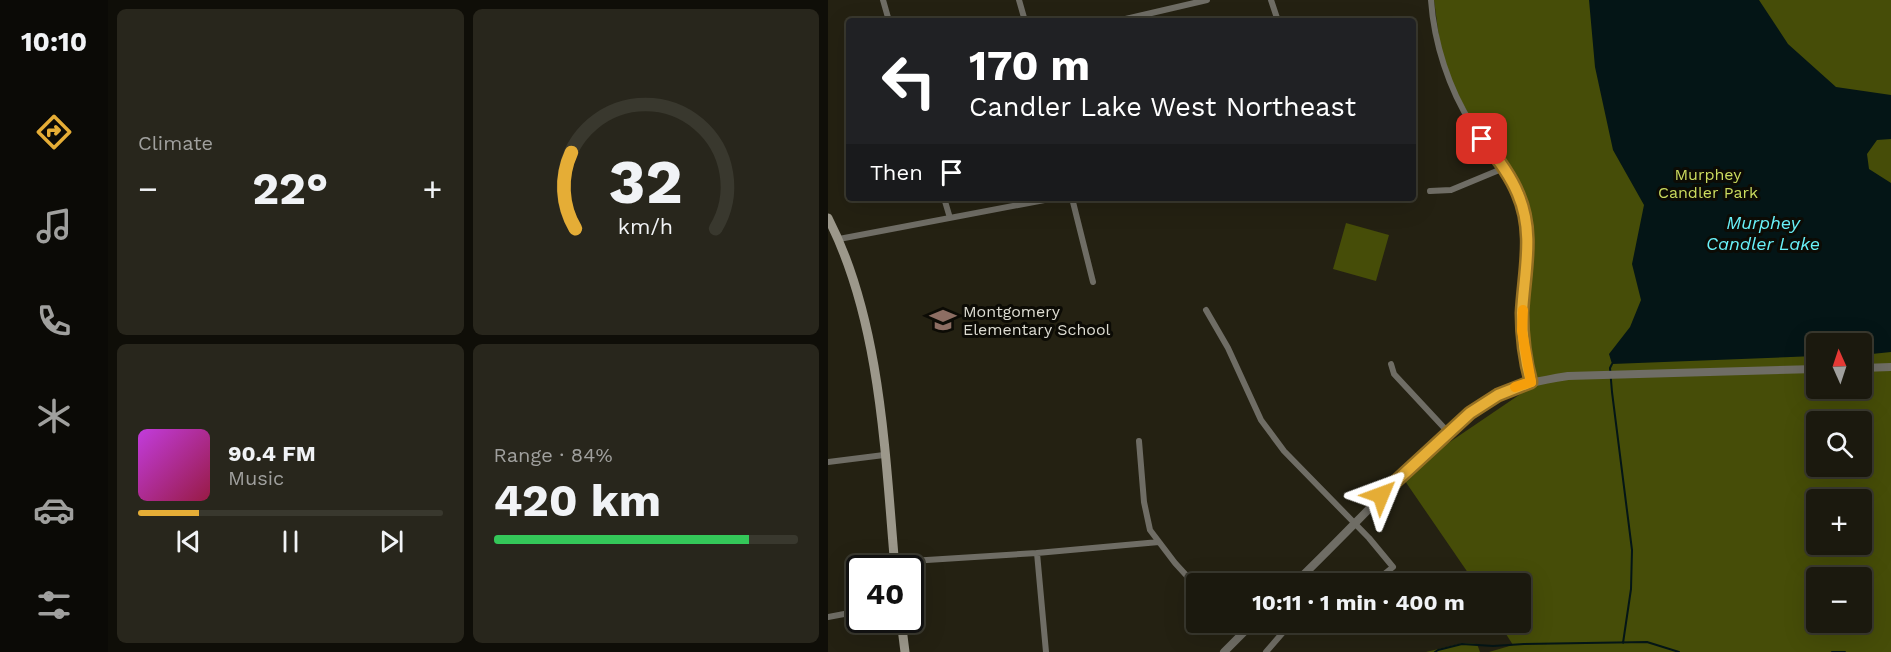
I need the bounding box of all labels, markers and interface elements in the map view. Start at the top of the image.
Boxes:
text: 10:10 [21,26,87,58]
text: 170 m [969,41,1090,90]
icon: left [870,42,948,120]
text: Candler Lake West Northeast [969,91,1356,123]
icon: directions [33,111,75,153]
pin [1456,113,1507,164]
icon: arrive [1465,122,1498,155]
text: Climate [138,131,213,155]
text: 32 [609,145,683,218]
icon: arrive [935,156,968,189]
text: Then [870,160,923,185]
text: 22° [252,162,328,215]
park label: Murphey Candler Park [1658,165,1758,202]
text: − [138,169,158,208]
text: + [423,169,442,208]
icon: music [33,205,75,247]
water label: Murphey Candler Lake [1706,212,1820,254]
text: km/h [618,214,673,239]
icon: phone [33,300,75,342]
place label: Montgomery Elementary School [963,302,1111,339]
school or university icon: Montgomery Elementary School [928,305,958,335]
north arrow [1806,333,1872,399]
map controls [1806,333,1872,633]
icon: climate [33,395,75,437]
button: search [1806,411,1872,477]
text: 90.4 FM [228,441,316,466]
text: Range · 84% [494,443,613,467]
position arrow [1349,463,1413,527]
text: Music [228,466,284,490]
text: 420 km [494,474,661,527]
icon: car [33,489,75,531]
button: + [1806,489,1872,555]
icon: previous [172,525,205,558]
icon: pause [274,525,307,558]
icon: next [375,525,408,558]
speed limit sign: 40 [846,555,924,633]
button: − [1806,567,1872,633]
icon: filters [33,584,75,626]
text: 10:11 · 1 min · 400 m [1252,590,1465,615]

